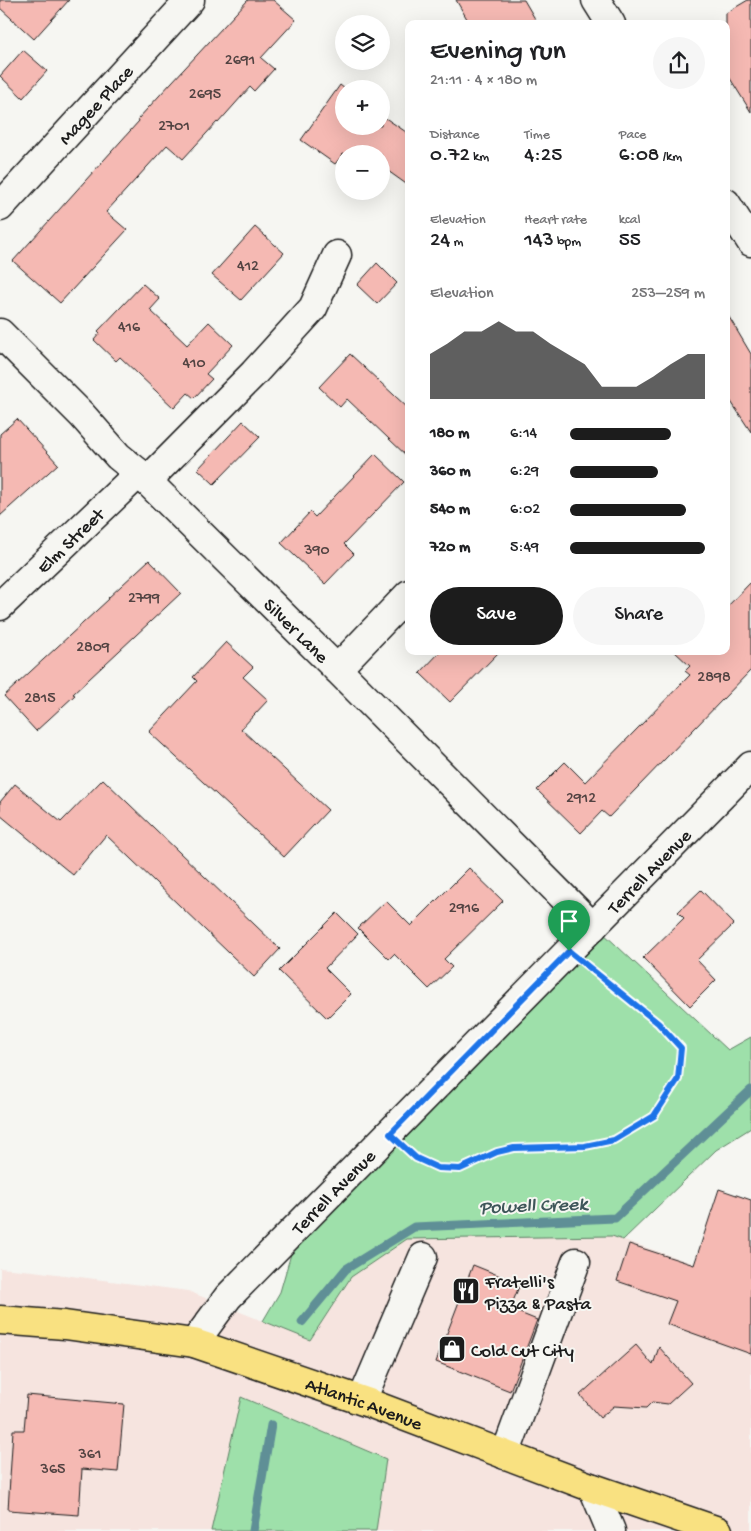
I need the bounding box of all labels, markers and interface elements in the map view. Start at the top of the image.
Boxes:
map controls [335,15,390,200]
button: layers [335,15,390,70]
text: Evening run [430,36,566,69]
button: share [653,37,705,89]
house number: 2691 [225,52,255,71]
street label: Magee Place [55,61,140,151]
text: 21:11 · 4 × 180 m [430,72,537,91]
button: + [335,80,390,135]
house number: 2695 [189,86,221,105]
house number: 2701 [158,118,190,137]
text: Distance [430,127,479,144]
text: Time [524,127,550,144]
text: Pace [619,127,646,144]
text: 0.72 [430,144,470,169]
text: 4:25 [524,144,562,169]
text: 6:08 [619,144,659,169]
button: − [335,145,390,200]
text: km [470,149,489,166]
text: /km [659,149,682,166]
text: Elevation [430,212,486,229]
text: Heart rate [524,212,587,229]
text: kcal [619,212,641,229]
text: 24 [430,229,450,254]
text: 143 [524,229,554,254]
text: 55 [619,229,641,254]
text: m [450,234,464,251]
text: bpm [554,234,581,251]
house number: 412 [237,258,259,277]
text: Elevation [430,285,494,304]
text: 253–259 m [631,285,705,304]
house number: 416 [118,319,141,338]
house number: 410 [182,355,206,374]
text: 180 m [430,425,469,444]
text: 6:14 [510,425,537,444]
text: 360 m [430,463,471,482]
text: 6:29 [510,463,539,482]
text: 540 m [430,501,470,520]
text: 6:02 [510,501,540,520]
street label: Elm Street [33,503,112,580]
text: 720 m [430,539,470,558]
text: 5:49 [510,539,539,558]
house number: 390 [303,542,330,561]
button: Save [430,587,563,645]
button: Share [573,587,705,645]
house number: 2799 [128,590,160,609]
street label: Silver Lane [257,595,332,669]
house number: 2809 [76,639,110,658]
house number: 2898 [697,669,731,688]
house number: 2815 [24,690,56,709]
house number: 2912 [566,790,596,809]
street label: Terrell Avenue [603,825,698,921]
house number: 2916 [449,900,480,919]
pin [548,900,590,951]
icon: arrive [555,907,583,935]
street label: Terrell Avenue [287,1146,382,1242]
water label: Powell Creek [479,1194,590,1221]
place label: Fratelli's Pizza & Pasta [484,1272,592,1317]
restaurant icon: Fratelli's Pizza & Pasta [451,1276,481,1306]
shop icon: Cold Cut City [437,1334,467,1364]
place label: Cold Cut City [471,1341,575,1364]
street label: Atlantic Avenue [302,1374,425,1437]
house number: 361 [78,1446,101,1465]
house number: 365 [40,1461,65,1480]

